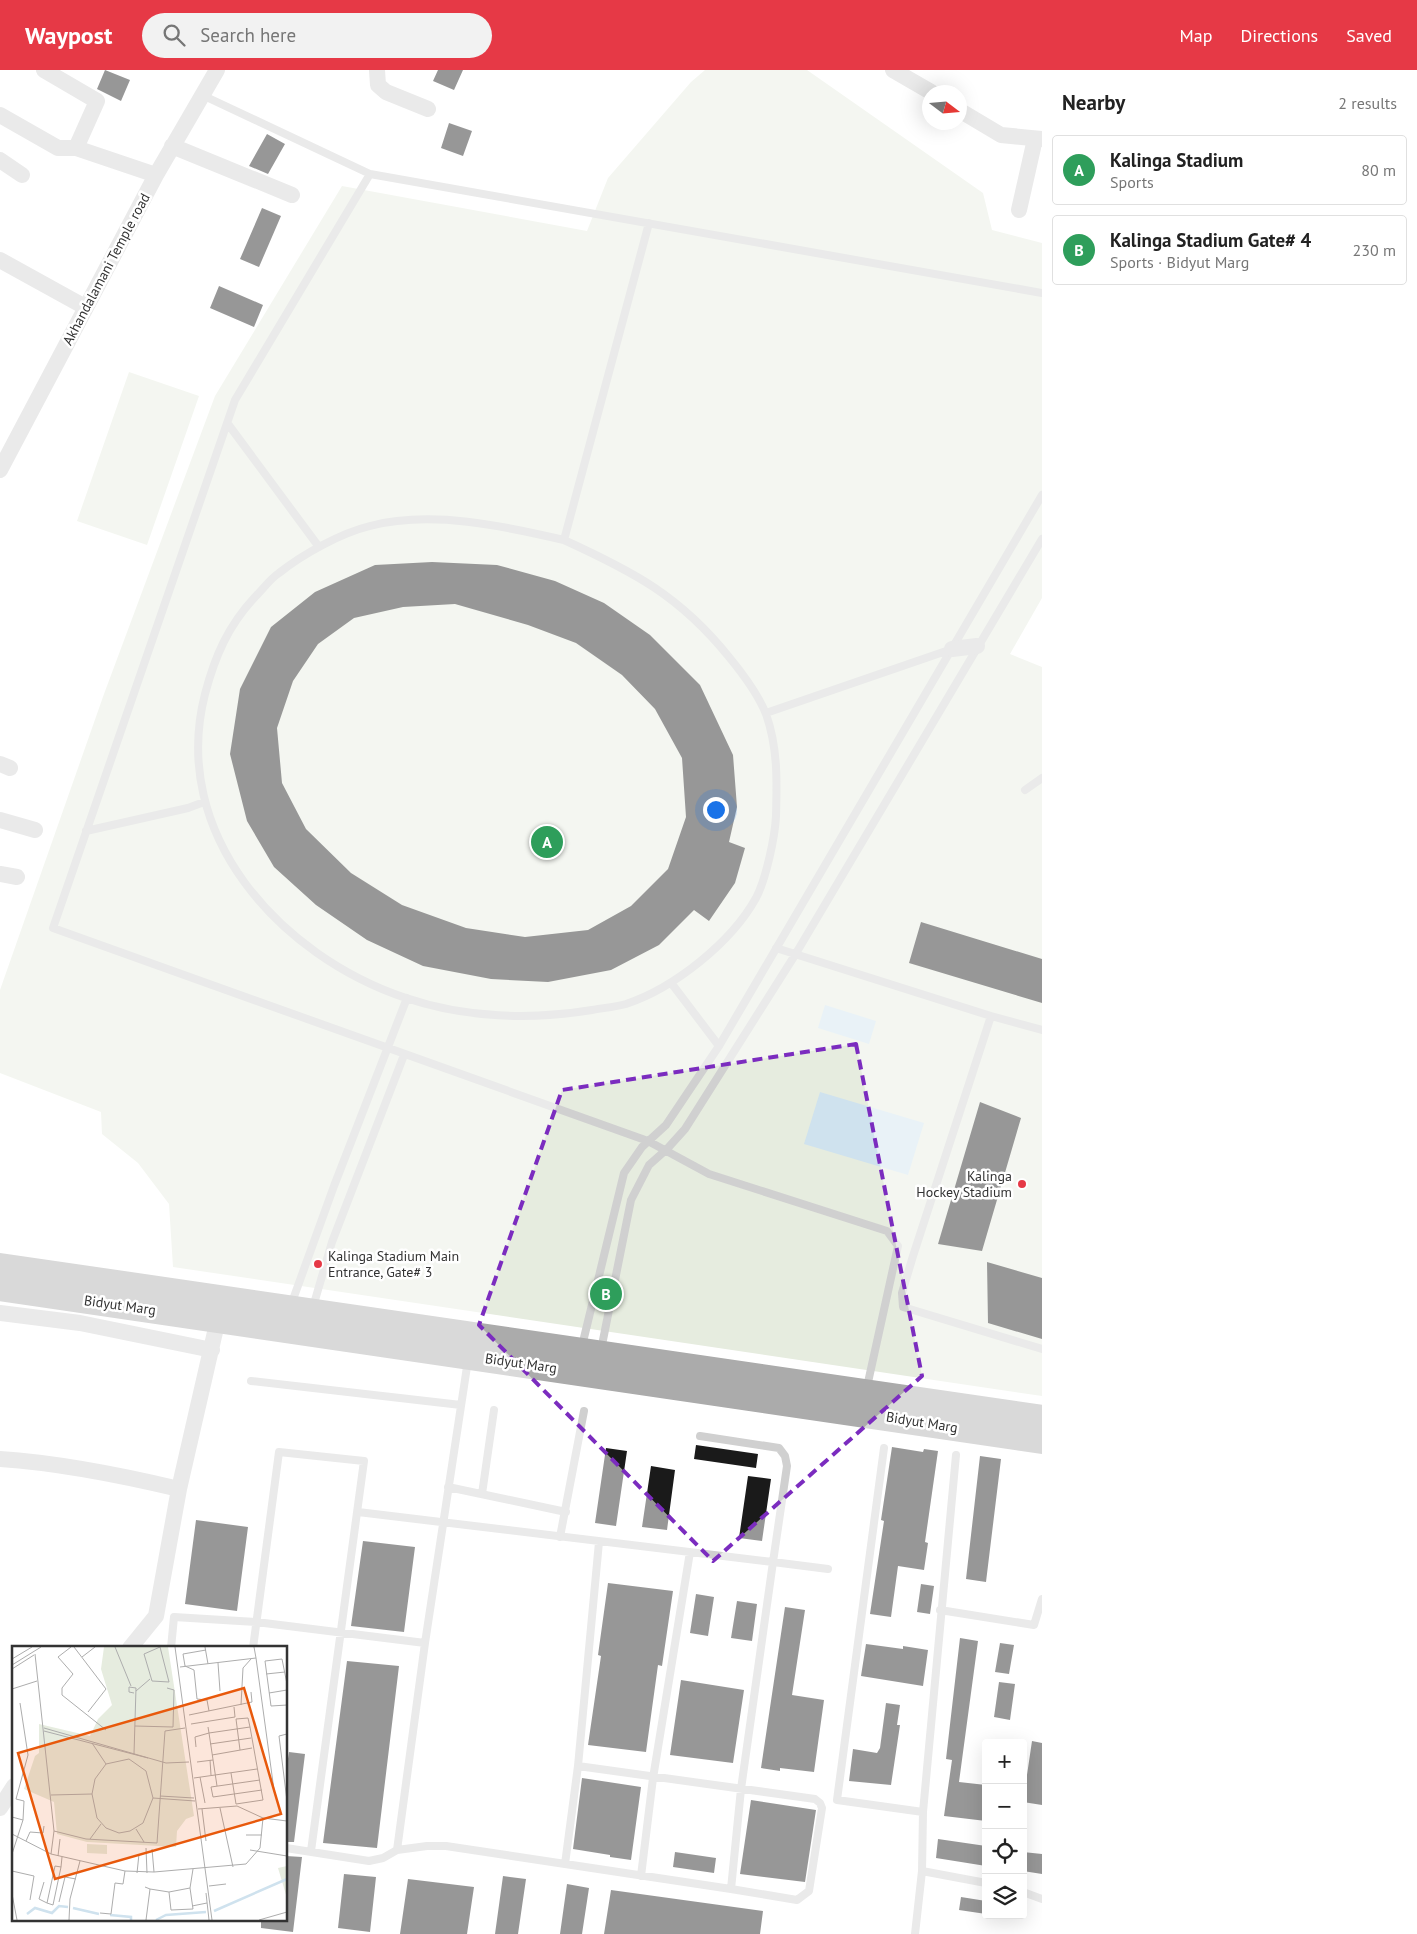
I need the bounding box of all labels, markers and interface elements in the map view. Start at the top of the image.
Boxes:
search box [142,13,492,58]
text: Waypost [25,20,112,51]
icon: search [160,21,188,49]
text: Search here [200,23,296,47]
text: Map [1180,24,1212,47]
text: Directions [1240,24,1318,47]
text: Saved [1346,24,1392,47]
north arrow [922,85,967,130]
text: Nearby [1062,89,1125,116]
text: 2 results [1338,93,1397,113]
text: Kalinga Stadium [1110,148,1243,172]
text: A [1074,160,1084,180]
text: 80 m [1361,160,1396,180]
text: Sports [1110,172,1154,192]
street label: Akhandalamani Temple road [58,190,154,348]
text: Kalinga Stadium Gate# 4 [1110,228,1311,252]
text: B [1074,240,1084,260]
text: 230 m [1353,240,1396,260]
text: Sports · Bidyut Marg [1110,252,1249,272]
your location [703,797,729,823]
pin: A [531,823,563,861]
place label: Kalinga Hockey Stadium [916,1167,1012,1201]
marker: Kalinga Hockey Stadium [1016,1178,1028,1190]
place label: Kalinga Stadium Main Entrance, Gate# 3 [328,1247,459,1281]
marker: Kalinga Stadium Main Entrance, Gate# 3 [312,1258,324,1270]
pin: B [590,1275,622,1313]
street label: Bidyut Marg [83,1291,157,1319]
street label: Bidyut Marg [484,1349,558,1377]
street label: Bidyut Marg [885,1407,959,1437]
inset map [12,1646,288,1922]
map controls [982,1739,1027,1919]
button: + [982,1739,1027,1784]
button: − [982,1784,1027,1829]
button: locate [982,1829,1027,1874]
button: layers [982,1874,1027,1919]

